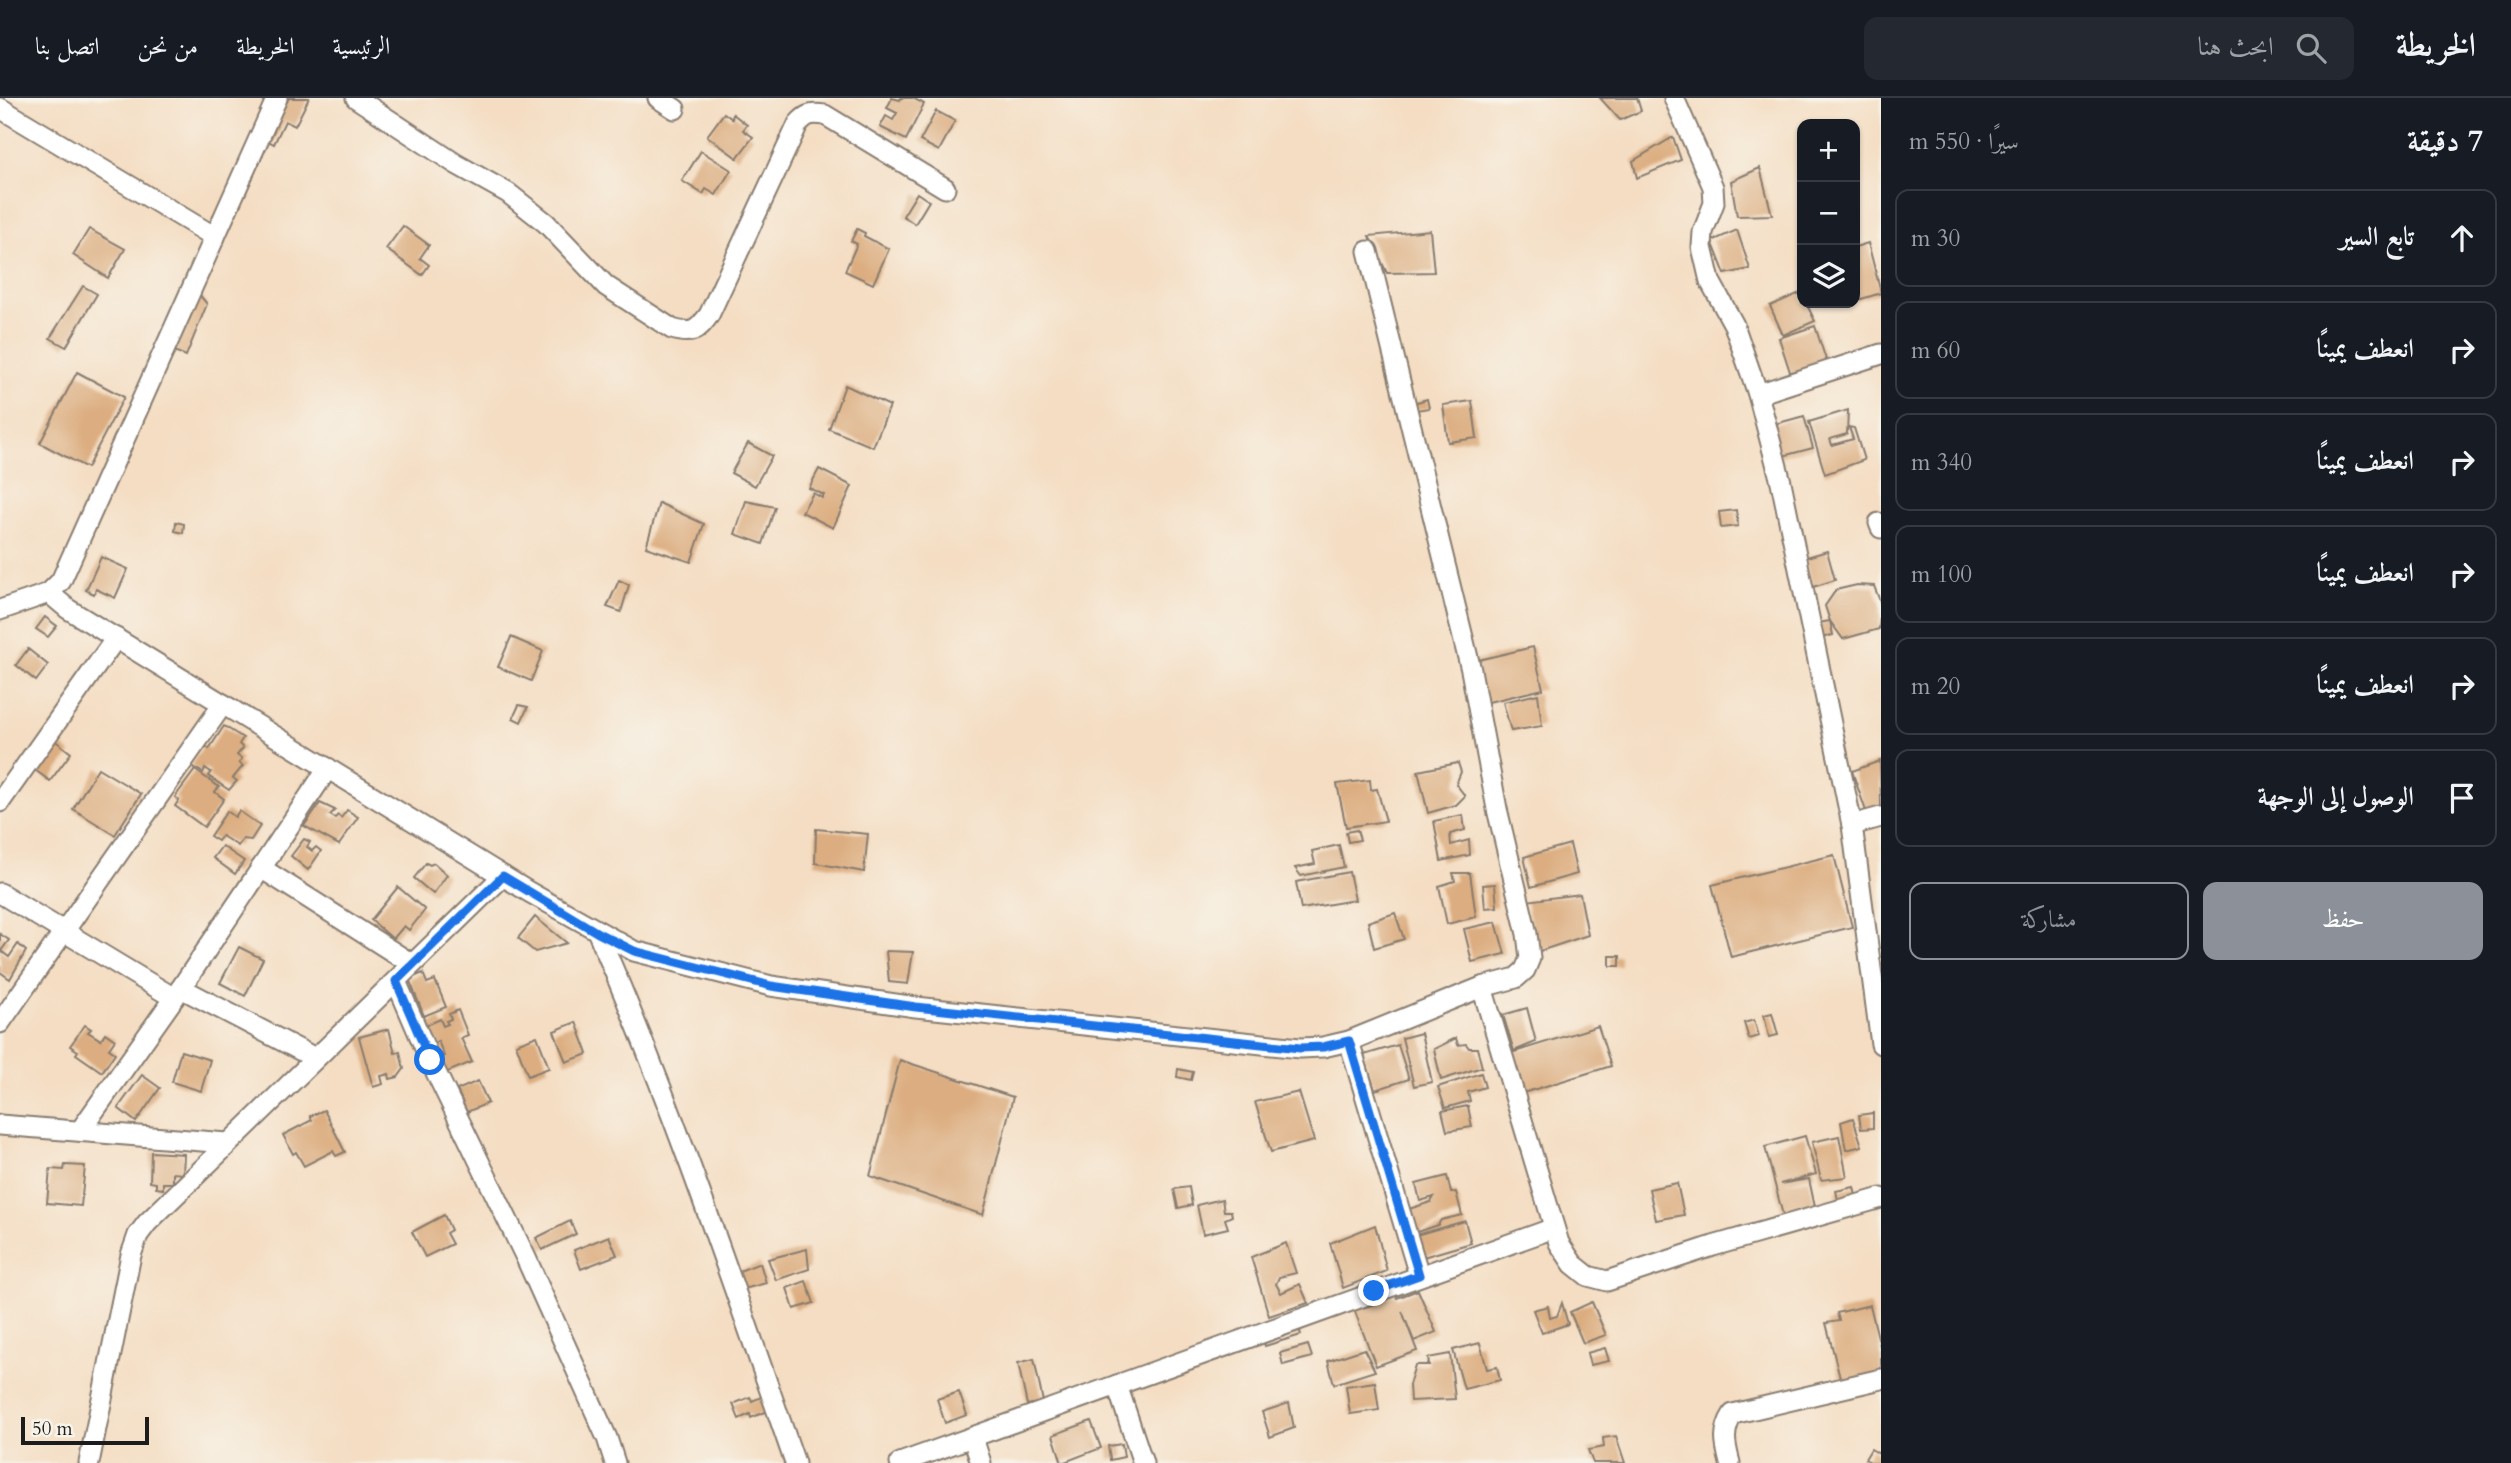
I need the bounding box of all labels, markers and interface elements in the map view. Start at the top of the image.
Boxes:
search box [1864,17,2354,80]
text: الخريطة [2396,23,2476,68]
text: ابحث هنا [2197,29,2274,64]
icon: search [2292,29,2330,67]
text: اتصل بنا [35,30,99,63]
text: من نحن [137,30,198,63]
text: الخريطة [236,30,295,63]
text: الرئيسية [333,30,390,63]
map controls [1797,119,1860,308]
button: + [1797,119,1860,182]
text: 7 دقيقة [2407,121,2483,162]
text: سيرًا · 550 m [1909,126,2019,157]
button: − [1797,182,1860,245]
text: تابع السير [2339,219,2414,254]
icon: ahead [2443,219,2481,257]
text: 30 m [1911,223,1960,254]
button: layers [1797,245,1860,308]
text: انعطف يمينًا [2316,331,2414,366]
icon: right [2443,331,2481,369]
text: 60 m [1911,335,1960,366]
text: انعطف يمينًا [2316,443,2414,478]
icon: right [2443,443,2481,481]
text: 340 m [1911,447,1972,478]
text: انعطف يمينًا [2316,555,2414,590]
icon: right [2443,555,2481,593]
text: 100 m [1911,559,1972,590]
text: انعطف يمينًا [2316,667,2414,702]
icon: right [2443,667,2481,705]
text: 20 m [1911,671,1960,702]
text: الوصول إلى الوجهة [2258,779,2414,814]
icon: arrive [2443,779,2481,817]
button: مشاركة [1909,882,2189,960]
button: حفظ [2203,882,2483,960]
route start [414,1044,445,1075]
route end [1358,1275,1389,1306]
scale bar [21,1414,149,1446]
text: 50 m [32,1416,73,1442]

